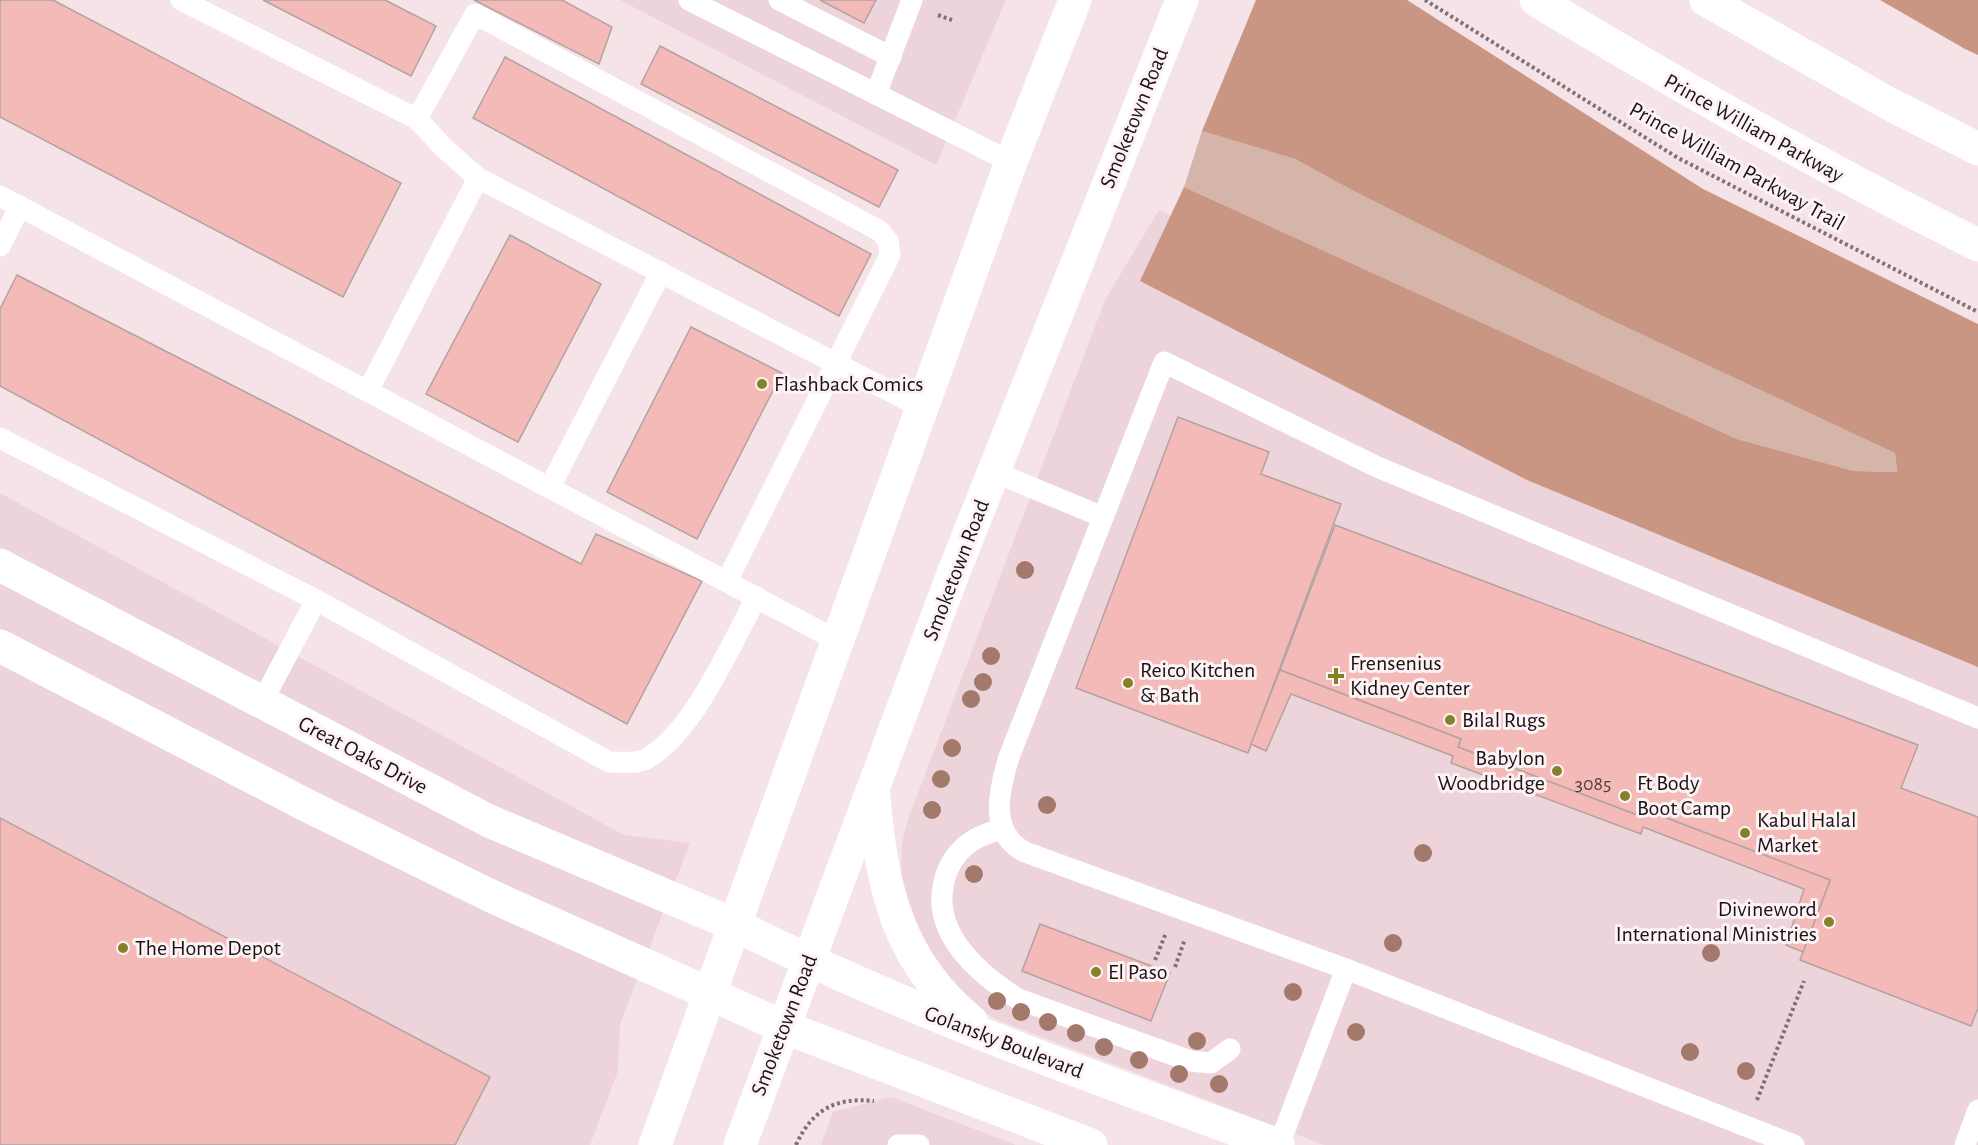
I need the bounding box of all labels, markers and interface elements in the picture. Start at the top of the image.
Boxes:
street label: Smoketown Road [1096,45,1172,191]
street label: Prince William Parkway [1661,70,1848,187]
street label: Prince William Parkway Trail [1626,98,1848,234]
place label: Flashback Comics [774,373,923,395]
marker: Flashback Comics [755,377,769,391]
street label: Smoketown Road [919,496,993,644]
place label: Frensenius Kidney Center [1350,652,1470,699]
place label: Reico Kitchen & Bath [1140,659,1255,706]
marker: Frensenius Kidney Center [1327,667,1345,685]
marker: Reico Kitchen & Bath [1121,676,1135,690]
place label: Bilal Rugs [1462,709,1546,731]
street label: Great Oaks Drive [295,712,431,798]
marker: Bilal Rugs [1443,713,1457,727]
place label: Babylon Woodbridge [1438,747,1545,794]
marker: Babylon Woodbridge [1550,764,1564,778]
place label: Ft Body Boot Camp [1637,772,1731,819]
house number: 3085 [1575,774,1611,794]
marker: Ft Body Boot Camp [1618,789,1632,803]
place label: Kabul Halal Market [1757,809,1856,856]
marker: Kabul Halal Market [1738,826,1752,840]
place label: Divineword International Ministries [1616,898,1817,945]
marker: Divineword International Ministries [1822,915,1836,929]
place label: The Home Depot [135,937,281,959]
marker: The Home Depot [116,941,130,955]
street label: Smoketown Road [747,951,821,1099]
place label: El Paso [1108,961,1168,983]
marker: El Paso [1089,965,1103,979]
street label: Golansky Boulevard [922,1002,1086,1082]

